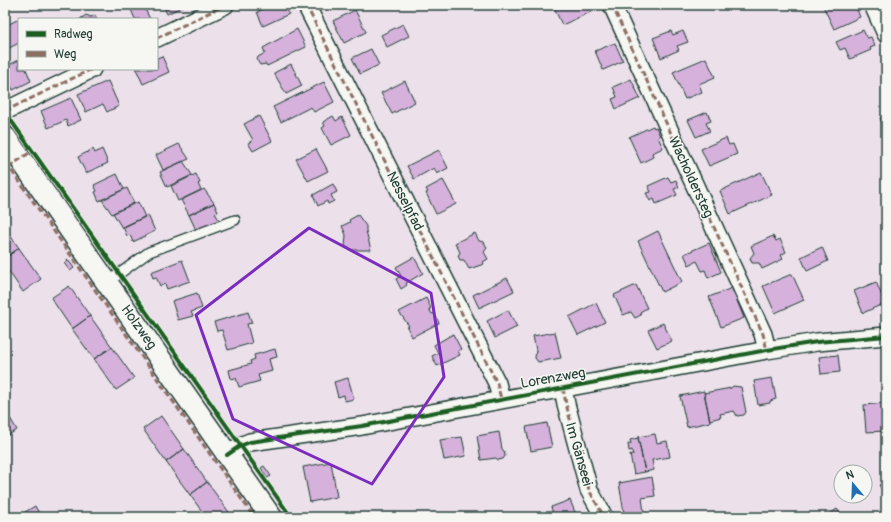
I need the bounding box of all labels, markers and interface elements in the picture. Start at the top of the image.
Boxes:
legend [18,18,158,70]
text: Radweg [54,27,92,42]
text: Weg [54,47,76,62]
street label: Wacholdersteg [665,134,717,220]
street label: Nesselpfad [383,169,427,234]
street label: Holzweg [118,301,160,353]
street label: Lorenzweg [519,364,587,392]
street label: Im Gänseei [562,420,596,488]
north arrow [833,464,873,504]
text: N [844,467,856,482]

